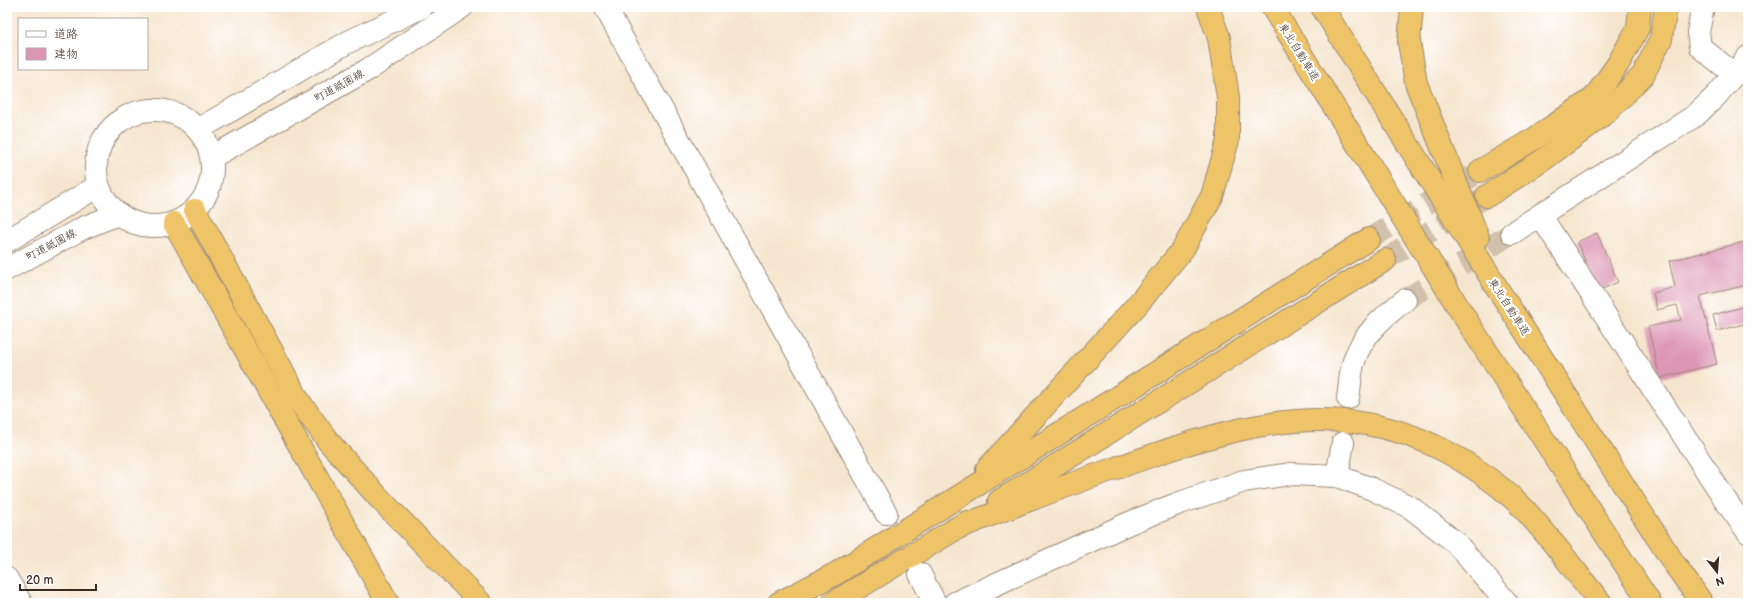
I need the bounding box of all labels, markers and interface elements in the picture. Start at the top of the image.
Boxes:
legend [18,18,148,70]
street label: 東北自動車道 [1276,21,1322,83]
text: 道路 [54,27,78,42]
text: 建物 [54,47,78,62]
street label: 町道祗園線 [312,67,366,105]
street label: 町道祗園線 [24,226,78,264]
street label: 東北自動車道 [1486,276,1532,338]
north arrow [1697,552,1737,592]
scale bar [20,566,96,592]
text: 20 m [26,573,53,588]
text: N [1714,574,1726,589]

